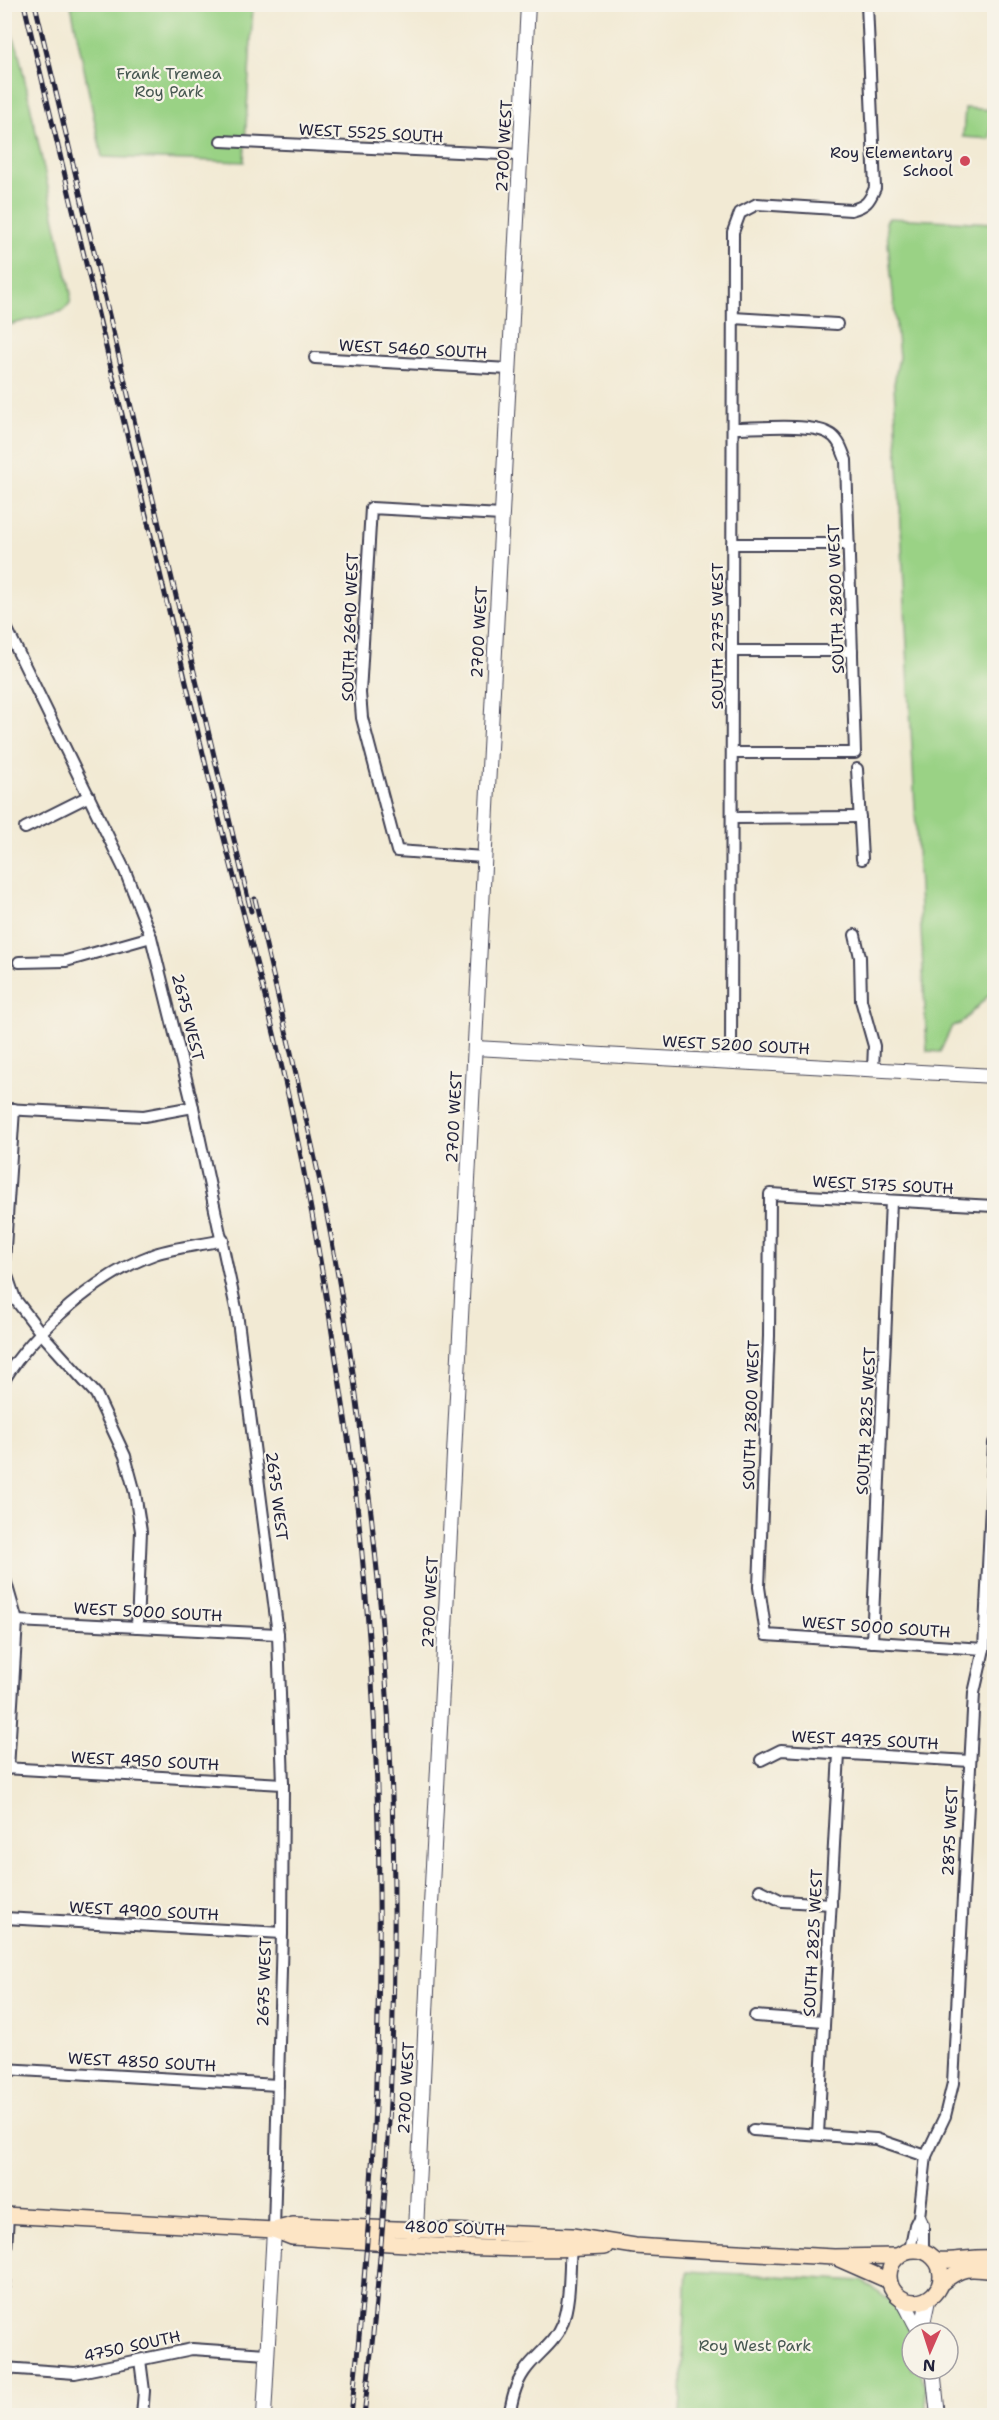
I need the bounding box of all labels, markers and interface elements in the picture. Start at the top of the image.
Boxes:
park label: Frank Tremea Roy Park [116,63,222,102]
street label: 2700 WEST [491,99,517,193]
street label: WEST 5525 SOUTH [298,119,444,147]
place label: Roy Elementary School [830,142,953,181]
marker: Roy Elementary School [958,154,972,168]
street label: WEST 5460 SOUTH [338,335,488,363]
street label: SOUTH 2800 WEST [823,523,849,674]
street label: SOUTH 2690 WEST [337,552,363,702]
street label: SOUTH 2775 WEST [707,562,728,710]
street label: 2700 WEST [466,585,492,679]
street label: 2675 WEST [167,971,209,1063]
street label: WEST 5200 SOUTH [661,1031,811,1059]
street label: 2700 WEST [441,1070,467,1164]
street label: WEST 5175 SOUTH [812,1171,954,1199]
street label: SOUTH 2800 WEST [738,1339,764,1490]
street label: SOUTH 2825 WEST [852,1346,880,1495]
street label: 2675 WEST [261,1450,293,1542]
street label: 2700 WEST [417,1555,443,1649]
street label: WEST 5000 SOUTH [73,1598,223,1626]
street label: WEST 5000 SOUTH [801,1611,951,1643]
street label: WEST 4975 SOUTH [791,1726,939,1754]
street label: WEST 4950 SOUTH [70,1747,220,1775]
street label: 2875 WEST [937,1785,963,1877]
street label: SOUTH 2825 WEST [799,1868,827,2017]
street label: WEST 4900 SOUTH [69,1897,219,1925]
street label: 2675 WEST [252,1937,276,2027]
street label: 2700 WEST [393,2041,419,2135]
street label: WEST 4850 SOUTH [67,2048,217,2076]
street label: 4800 SOUTH [404,2216,506,2240]
north arrow [900,2321,960,2381]
street label: 4750 SOUTH [82,2325,182,2367]
park label: Roy West Park [699,2335,811,2356]
text: N [922,2355,936,2376]

